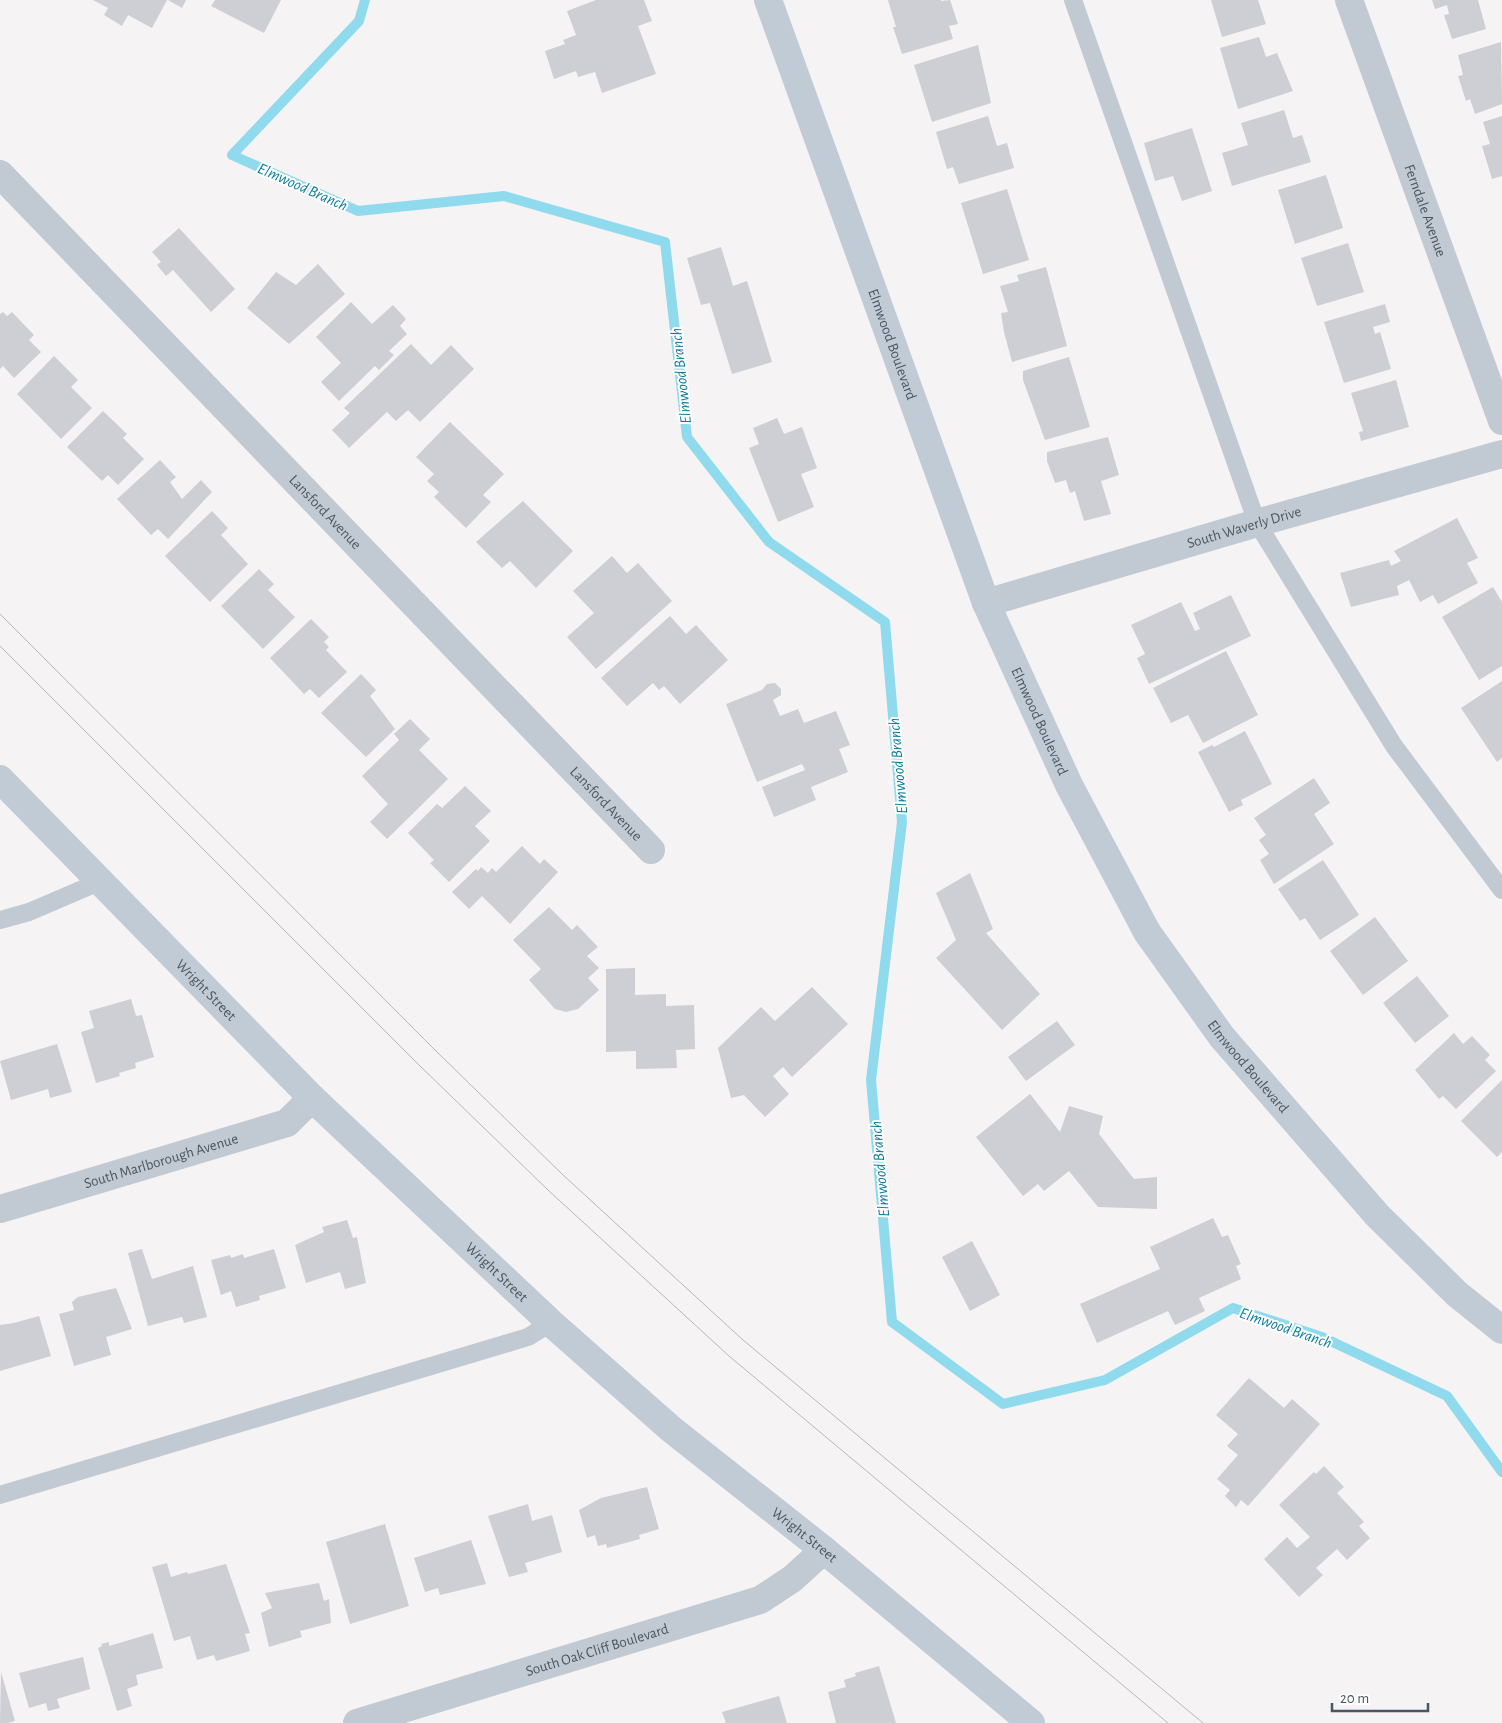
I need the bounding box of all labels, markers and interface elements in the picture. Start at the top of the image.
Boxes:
water label: Elmwood Branch [255,160,350,214]
street label: Ferndale Avenue [1401,162,1449,259]
street label: Elmwood Boulevard [865,287,919,402]
water label: Elmwood Branch [668,327,694,425]
street label: Lansford Avenue [286,472,364,552]
street label: South Waverly Drive [1185,504,1303,551]
street label: Elmwood Boulevard [1008,665,1071,778]
water label: Elmwood Branch [886,717,910,815]
street label: Lansford Avenue [567,764,645,844]
street label: Wright Street [173,957,239,1024]
street label: Elmwood Boulevard [1204,1017,1292,1116]
water label: Elmwood Branch [868,1120,892,1218]
street label: South Marlborough Avenue [82,1131,240,1191]
street label: Wright Street [463,1240,530,1305]
water label: Elmwood Branch [1238,1305,1334,1351]
street label: Wright Street [769,1505,840,1566]
street label: South Oak Cliff Boulevard [524,1621,671,1679]
scale bar [1332,1680,1428,1712]
text: 20 m [1340,1691,1369,1706]

